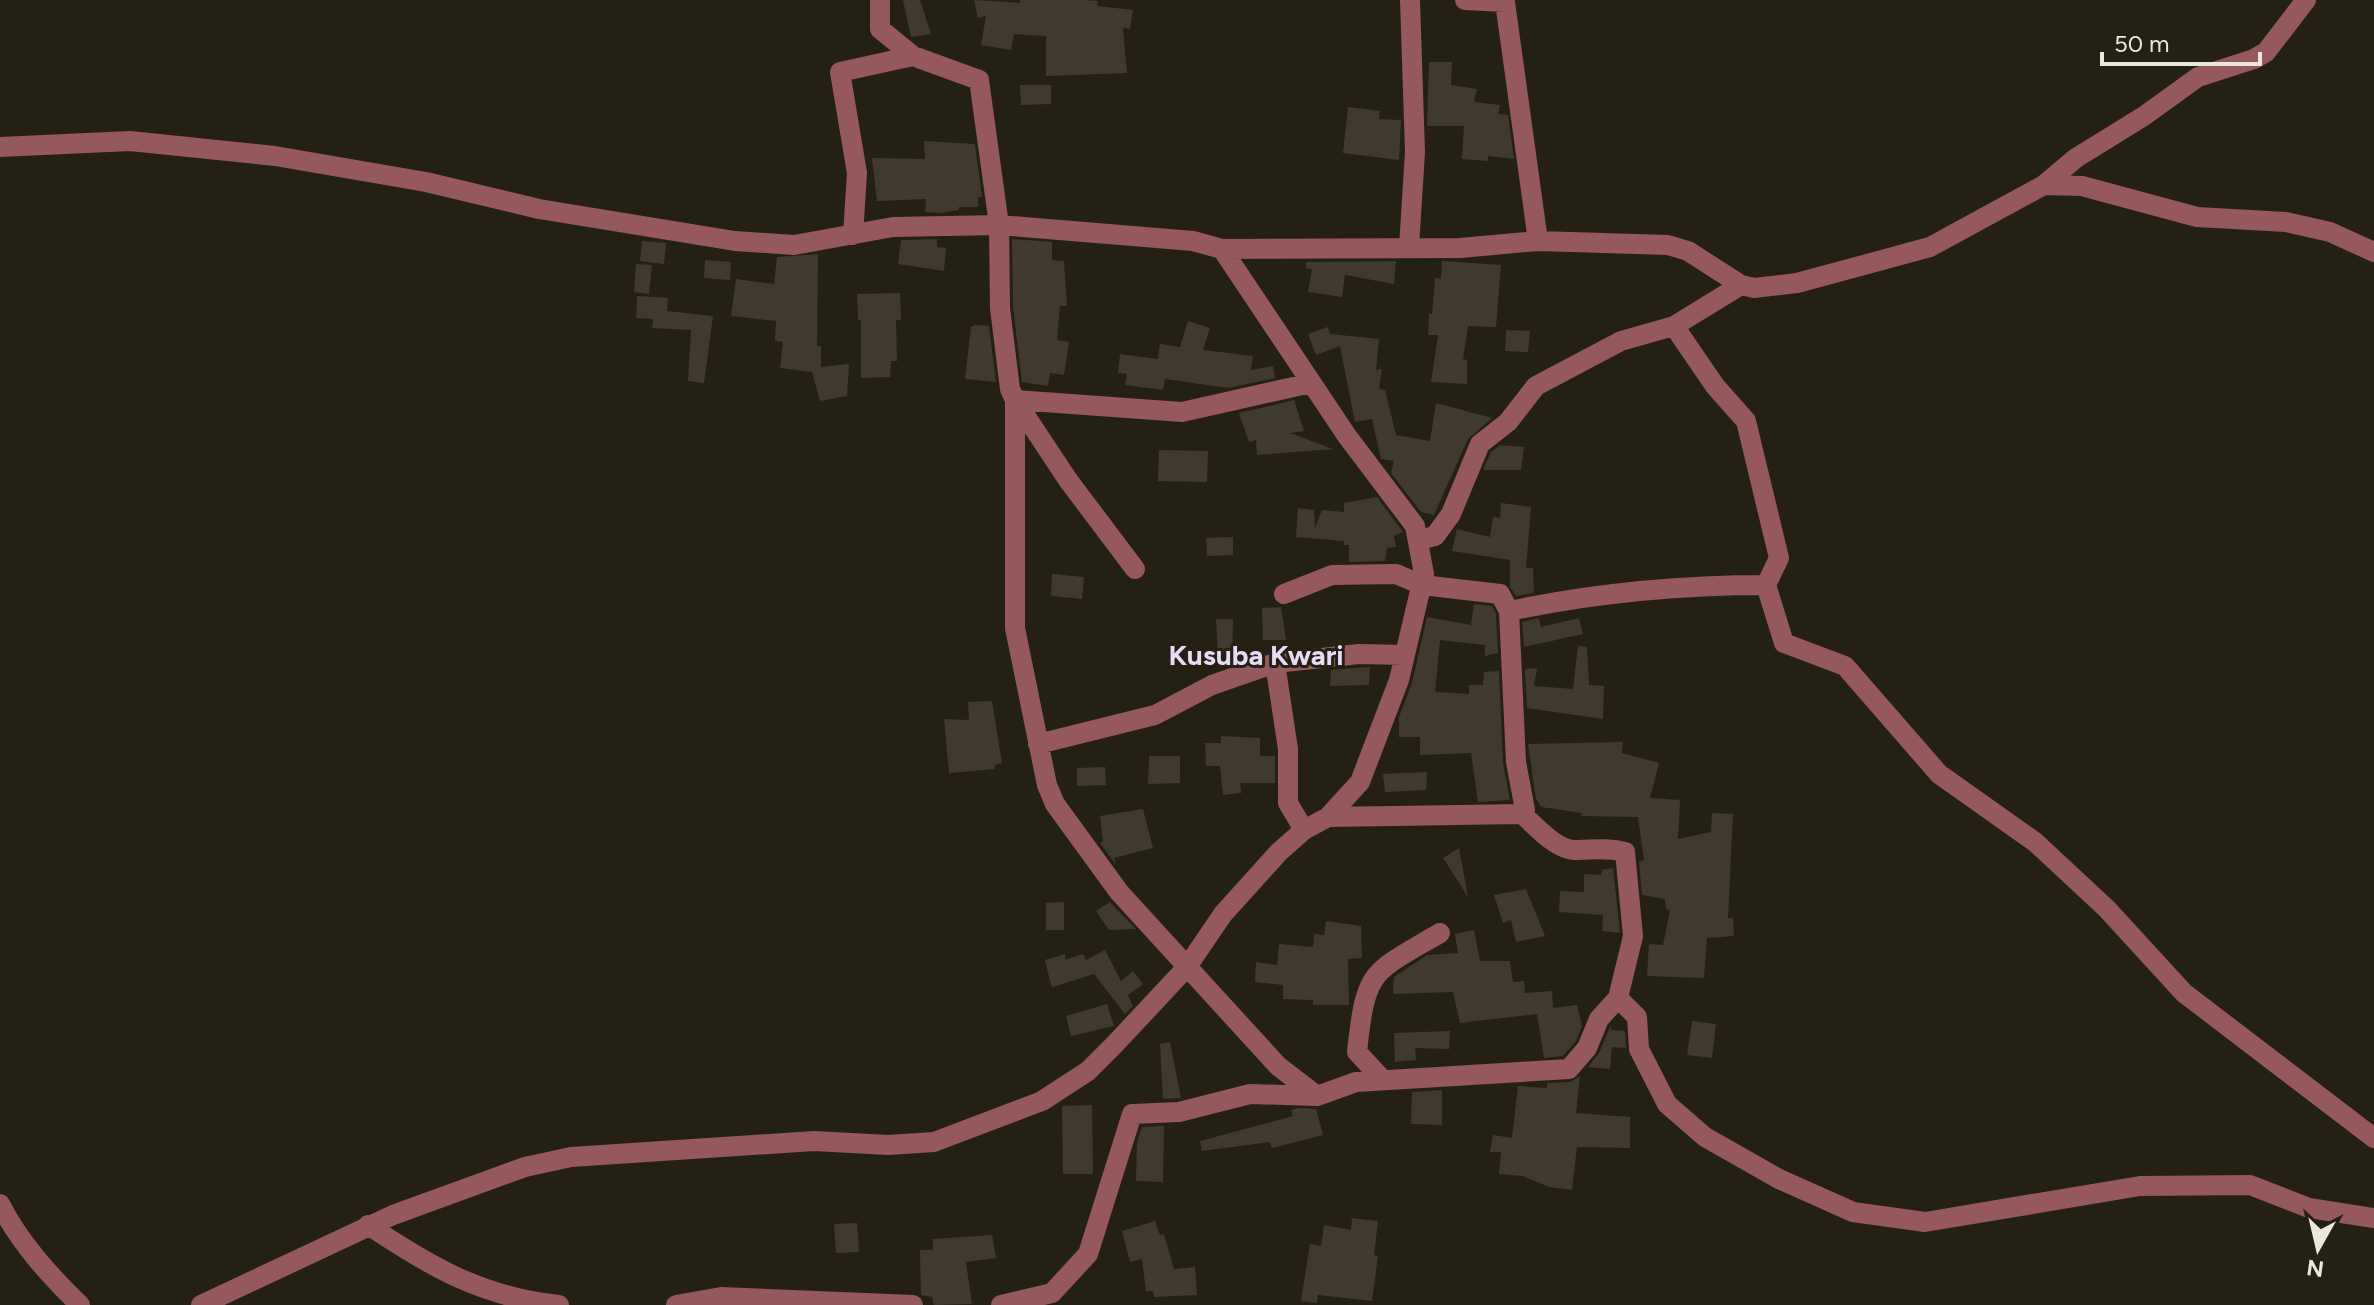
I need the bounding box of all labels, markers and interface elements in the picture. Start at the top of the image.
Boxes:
scale bar [2102,16,2260,66]
text: 50 m [2114,29,2170,58]
district label: Kusuba Kwari [1168,638,1344,672]
north arrow [2278,1209,2358,1289]
text: N [2305,1254,2326,1283]

